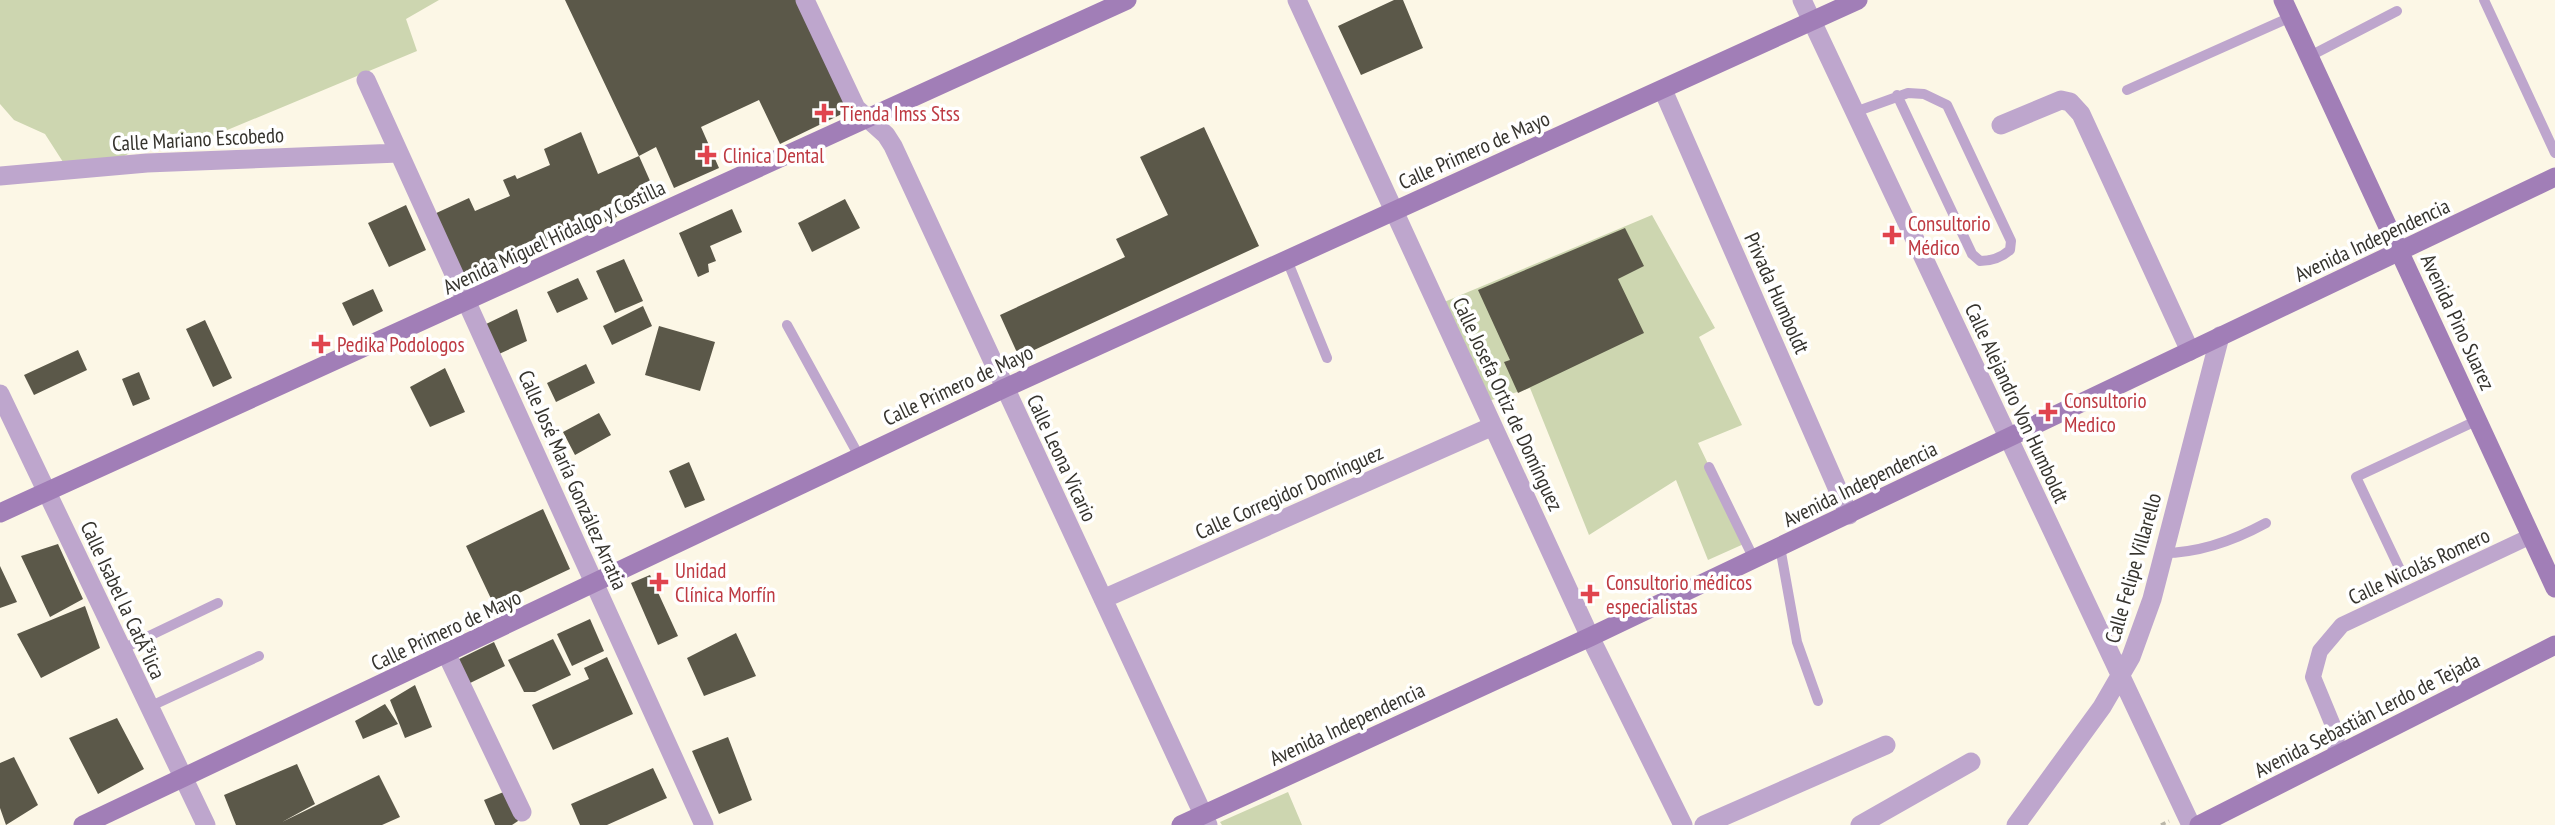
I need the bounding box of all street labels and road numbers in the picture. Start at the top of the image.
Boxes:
street label: Calle Primero de Mayo [1394,105,1554,195]
street label: Calle Mariano Escobedo [111,121,285,157]
street label: Avenida Miguel Hidalgo y Costilla [439,174,669,300]
street label: Avenida Independencia [2290,192,2454,288]
street label: Privada Humboldt [1738,228,1816,358]
street label: Avenida Pino Suarez [2415,250,2501,394]
street label: Calle Josefa Ortiz de Domínguez [1447,293,1569,515]
street label: Calle Alejandro Von Humboldt [1959,299,2075,507]
street label: Calle Primero de Mayo [879,338,1037,432]
street label: Calle José María González Arratia [512,366,634,594]
street label: Calle Leona Vicario [1021,390,1103,526]
street label: Avenida Independencia [1779,435,1941,533]
street label: Calle Corregidor Domínguez [1191,438,1387,546]
street label: Calle Felipe Villarello [2099,490,2167,646]
street label: Calle Isabel la CatÃ³lica [74,517,172,683]
street label: Calle Nicolás Romero [2344,521,2494,611]
street label: Calle Primero de Mayo [367,583,525,677]
street label: Avenida Sebastián Lerdo de Tejada [2250,646,2484,784]
street label: Avenida Independencia [1265,676,1429,772]

